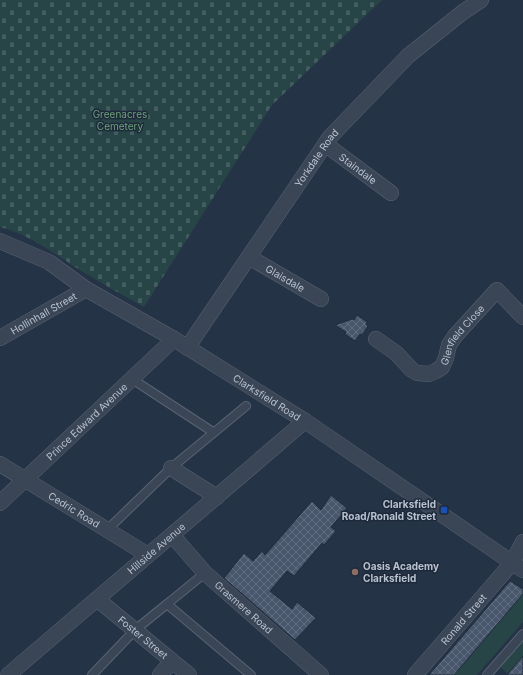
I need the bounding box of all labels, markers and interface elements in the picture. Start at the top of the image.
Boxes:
park label: Greenacres Cemetery [93,108,147,132]
street label: Yorkdale Road [292,126,341,189]
street label: Staindale [337,151,379,186]
street label: Glaisdale [264,262,307,294]
street label: Hollinhall Street [8,289,79,337]
street label: Glenfield Close [438,302,487,367]
street label: Clarksfield Road [231,372,303,423]
street label: Prince Edward Avenue [44,380,130,462]
street label: Cedric Road [46,489,102,530]
place label: Clarksfield Road/Ronald Street [342,498,436,522]
marker: Clarksfield Road/Ronald Street [439,505,449,515]
street label: Hillside Avenue [125,520,188,576]
place label: Oasis Academy Clarksfield [363,560,439,584]
marker: Oasis Academy Clarksfield [350,567,360,577]
street label: Grasmere Road [212,578,275,636]
street label: Ronald Street [438,591,489,647]
street label: Foster Street [116,613,171,662]

